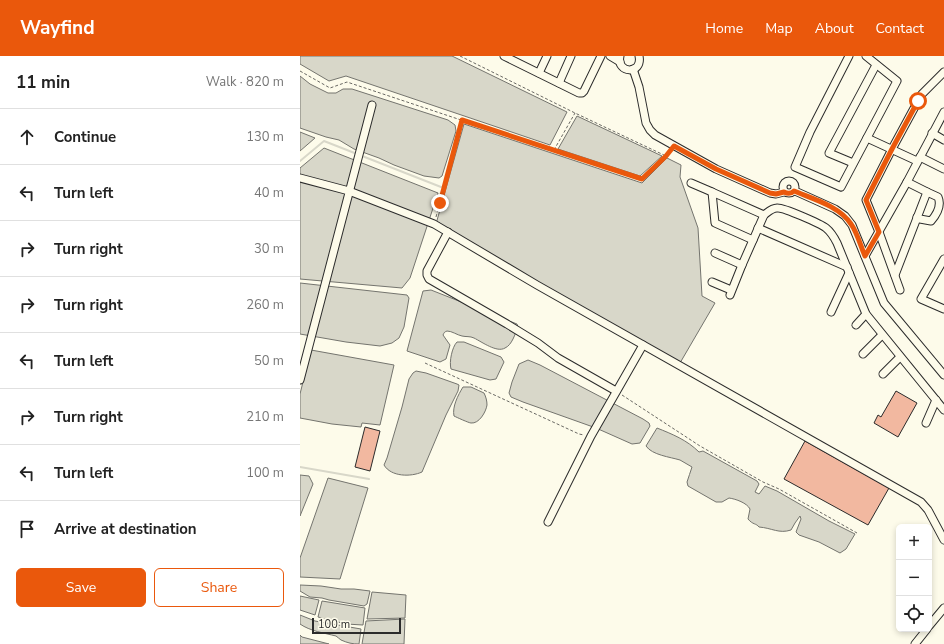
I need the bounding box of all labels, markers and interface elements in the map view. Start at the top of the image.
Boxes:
text: Wayfind [20,15,95,41]
text: Home [705,19,743,38]
text: Map [765,19,793,38]
text: About [815,19,854,38]
text: Contact [876,19,924,38]
text: 11 min [16,71,70,94]
text: Walk · 820 m [206,73,284,91]
route start [909,92,927,110]
icon: ahead [16,126,38,148]
text: Continue [54,127,116,147]
text: 130 m [246,128,284,146]
icon: left [16,182,38,204]
text: Turn left [54,183,113,203]
text: 40 m [254,184,284,202]
route end [431,194,449,212]
icon: right [16,238,38,260]
text: Turn right [54,239,123,259]
text: 30 m [254,240,284,258]
icon: right [16,294,38,316]
text: Turn right [54,295,123,315]
text: 260 m [246,296,284,314]
icon: left [16,350,38,372]
text: Turn left [54,351,113,371]
text: 50 m [254,352,284,370]
icon: right [16,406,38,428]
text: Turn right [54,407,123,427]
text: 210 m [246,408,284,426]
icon: left [16,462,38,484]
text: Turn left [54,463,113,483]
text: 100 m [246,464,284,482]
icon: arrive [16,518,38,540]
text: Arrive at destination [54,519,197,539]
map controls [896,524,932,632]
button: + [896,524,932,560]
button: − [896,560,932,596]
button: Save [16,568,146,607]
button: Share [154,568,284,607]
button: locate [896,596,932,632]
scale bar [312,616,401,635]
text: 100 m [318,617,350,632]

